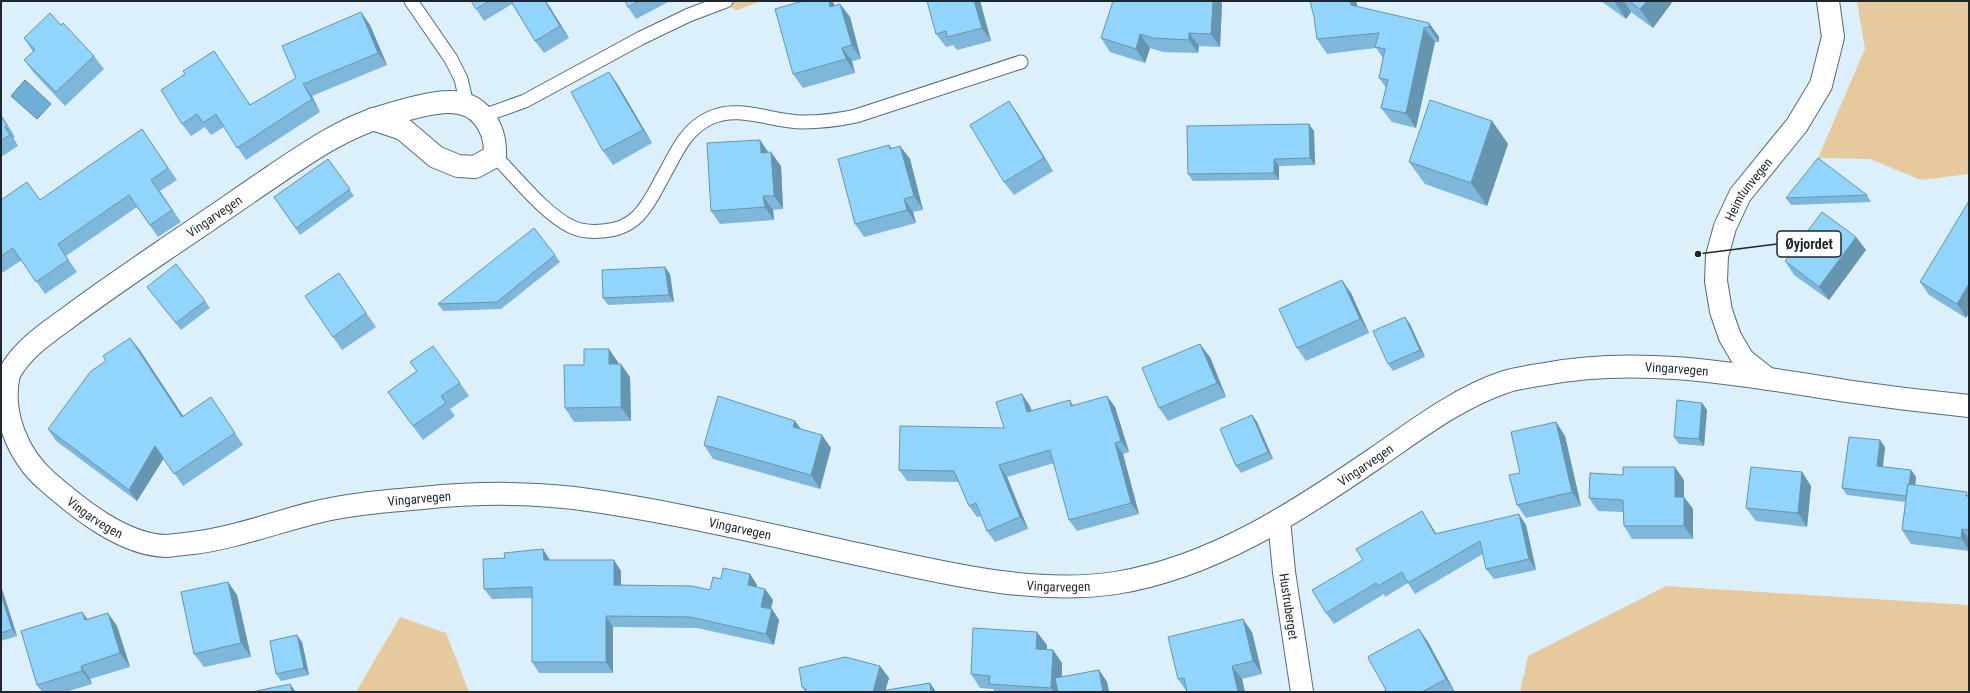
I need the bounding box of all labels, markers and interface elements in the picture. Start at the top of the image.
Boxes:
street label: Heimtunvegen [1722,155,1775,224]
street label: Vingarvegen [184,192,245,240]
callout: Øyjordet [1777,231,1841,257]
text: Øyjordet [1785,236,1833,252]
street label: Vingarvegen [1645,360,1709,379]
street label: Vingarvegen [1335,441,1396,489]
street label: Vingarvegen [387,489,451,509]
street label: Vingarvegen [64,494,125,541]
street label: Vingarvegen [707,515,773,543]
street label: Hustruberget [1276,572,1301,641]
street label: Vingarvegen [1026,578,1091,595]

